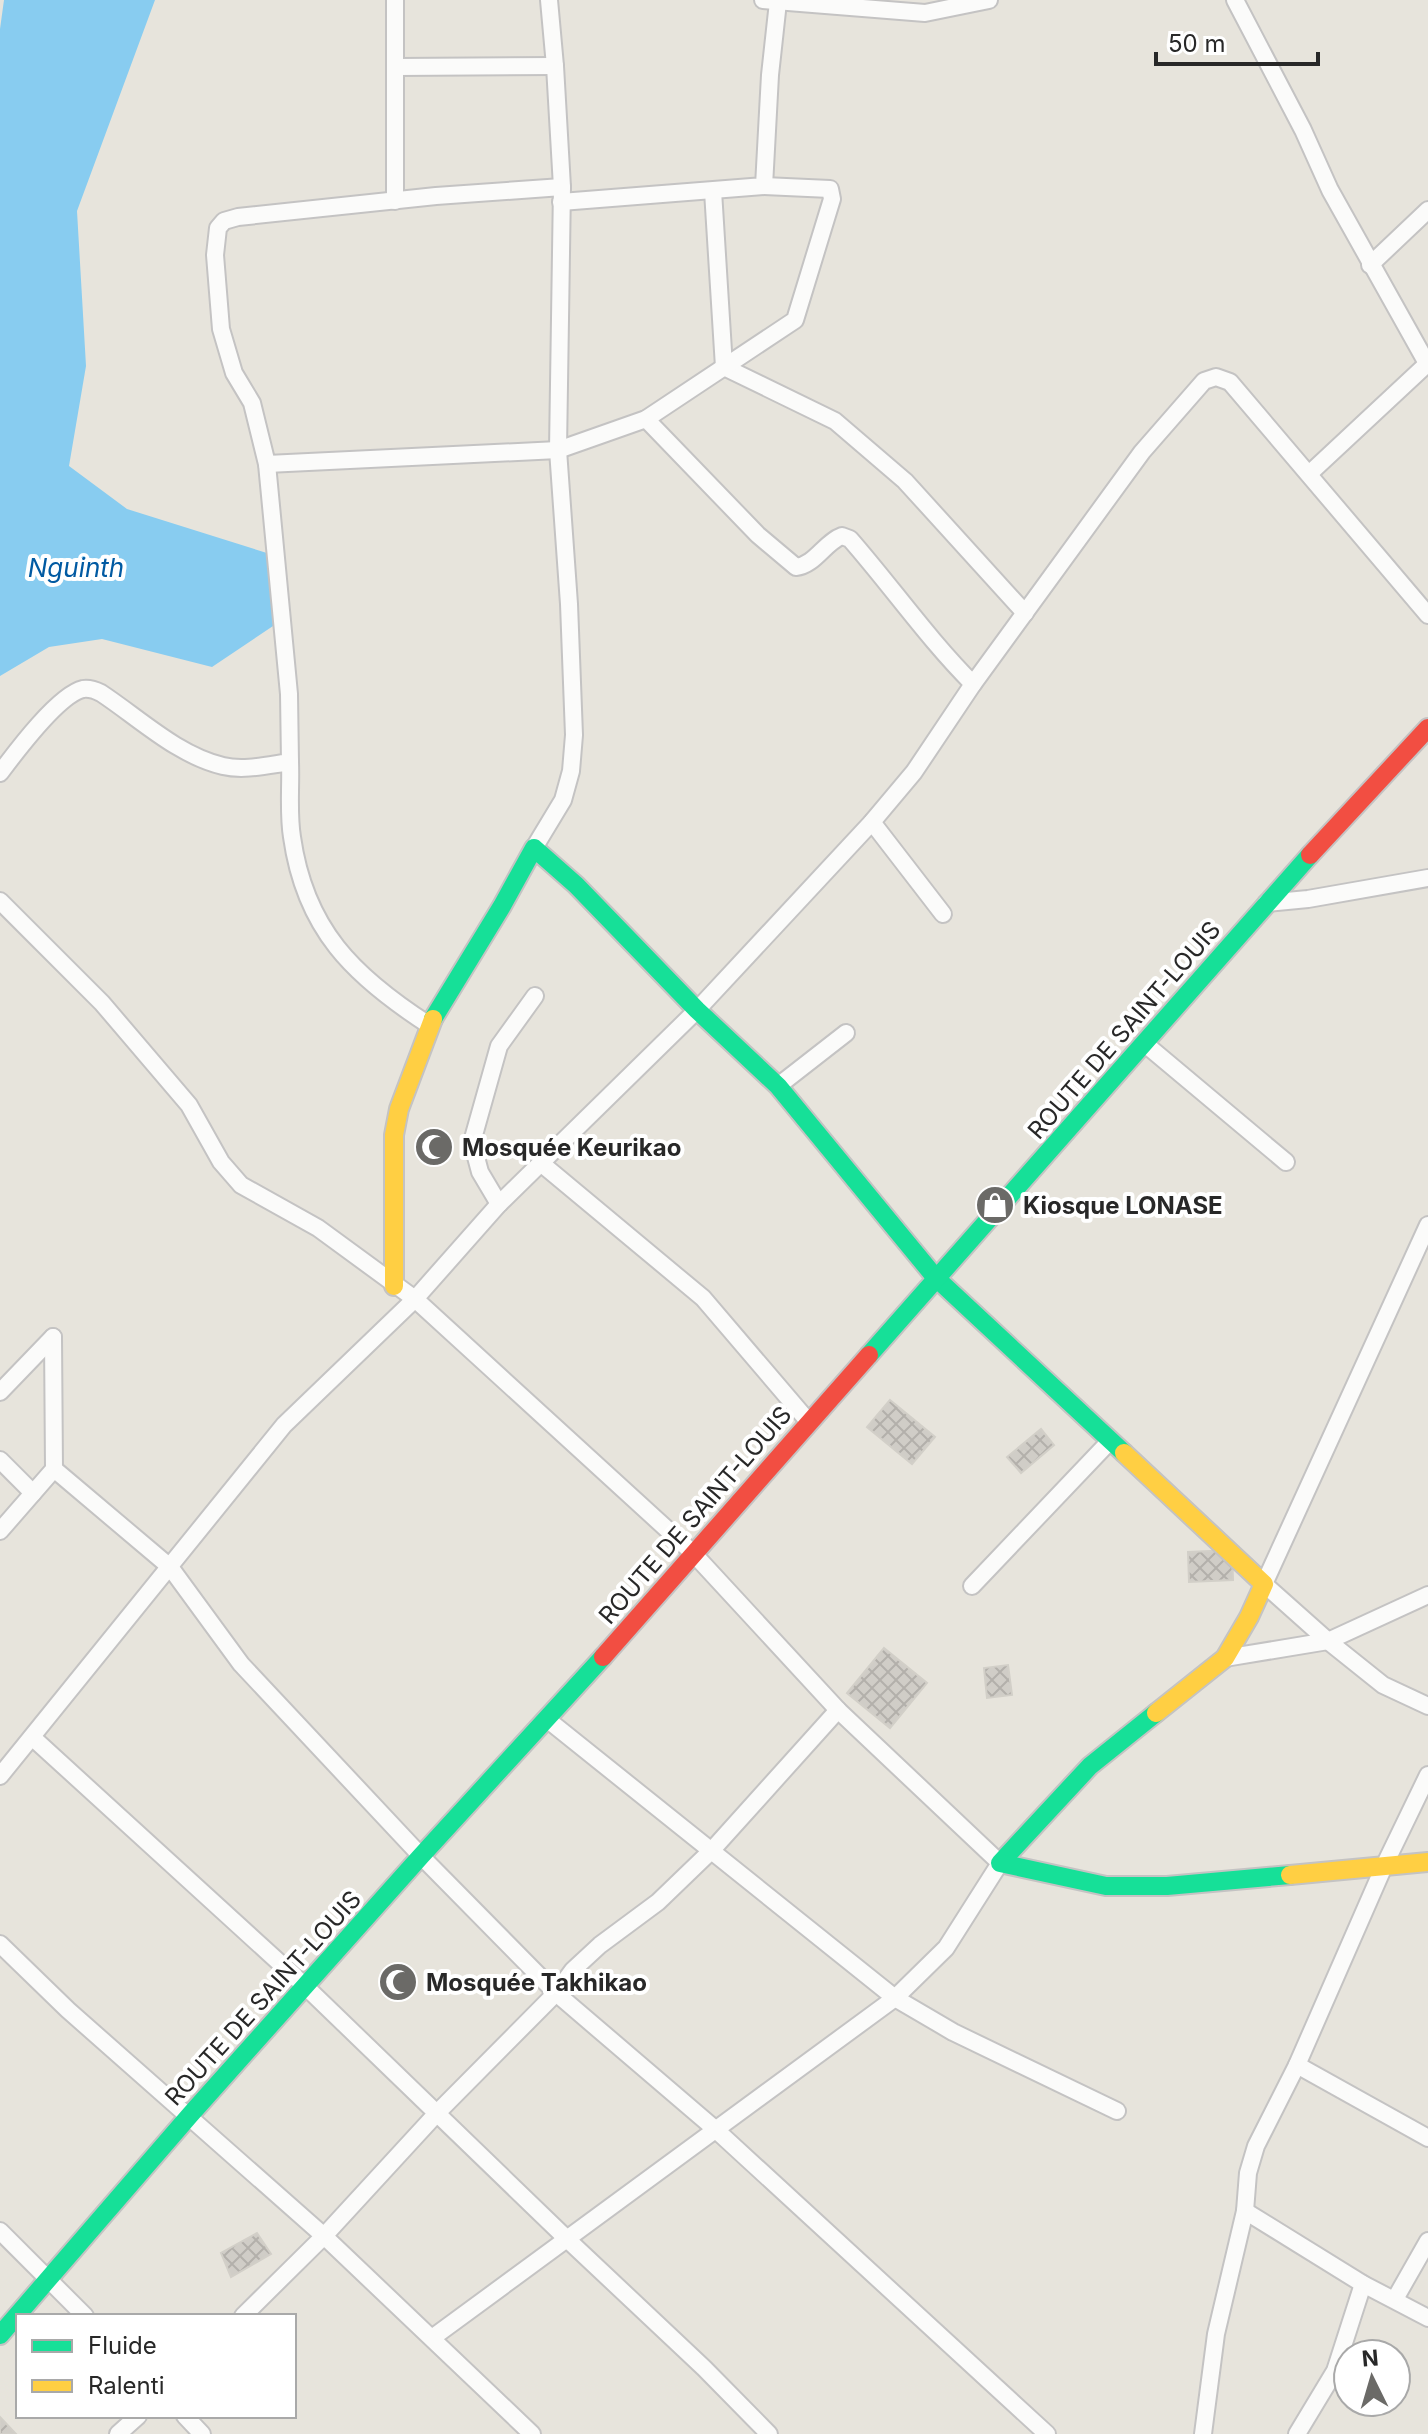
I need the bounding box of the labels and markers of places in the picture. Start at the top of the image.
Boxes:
mosque icon: Mosquée Keurikao [413,1126,455,1168]
place label: Mosquée Keurikao [462,1133,681,1162]
shop icon: Kiosque LONASE [974,1184,1016,1226]
place label: Kiosque LONASE [1023,1191,1223,1220]
mosque icon: Mosquée Takhikao [377,1961,419,2003]
place label: Mosquée Takhikao [426,1968,647,1997]

